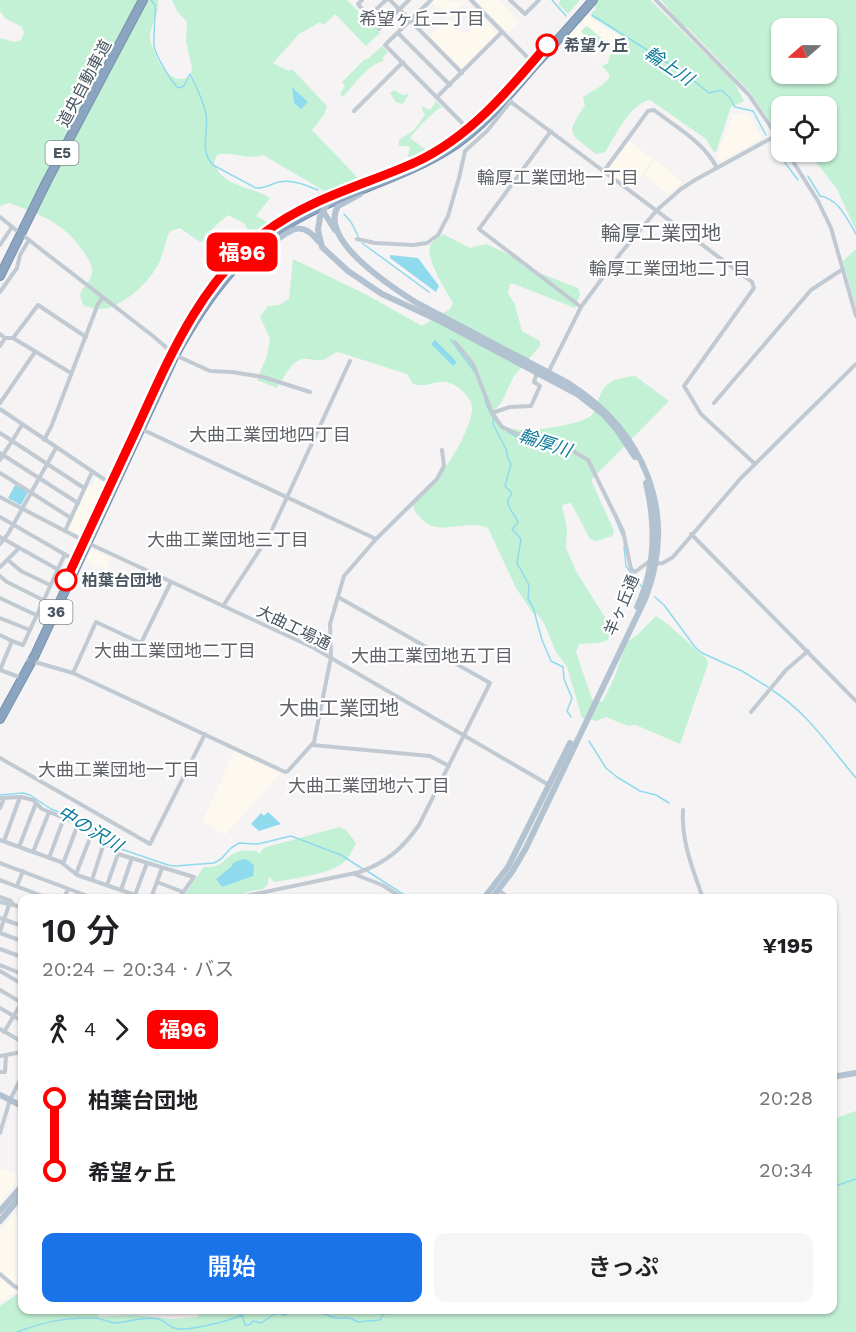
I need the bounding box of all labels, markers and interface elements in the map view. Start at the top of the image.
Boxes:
district label: 希望ヶ丘二丁目 [359,8,485,29]
north arrow [771,18,837,84]
map controls [771,18,837,162]
marker: 希望ヶ丘 [536,34,558,56]
street label: 道央自動車道 [54,36,115,130]
place label: 希望ヶ丘 [564,36,628,55]
water label: 輪上川 [641,42,699,91]
button: locate [771,96,837,162]
road number: E5 [46,141,78,165]
district label: 輪厚工業団地一丁目 [477,167,639,188]
district label: 輪厚工業団地 [601,221,721,245]
line badge: 福96 [208,232,276,272]
text: 福96 [219,240,265,265]
district label: 輪厚工業団地二丁目 [589,258,751,279]
district label: 大曲工業団地四丁目 [189,424,351,445]
water label: 輪厚川 [516,424,576,461]
district label: 大曲工業団地三丁目 [147,529,309,550]
marker: 柏葉台団地 [55,569,77,591]
place label: 柏葉台団地 [82,571,162,590]
street label: 羊ヶ丘通 [600,572,643,638]
road number: 36 [40,600,72,624]
street label: 大曲工場通 [254,601,334,654]
district label: 大曲工業団地二丁目 [94,640,256,661]
district label: 大曲工業団地五丁目 [351,645,513,666]
district label: 大曲工業団地 [279,696,399,720]
district label: 大曲工業団地一丁目 [38,759,200,780]
district label: 大曲工業団地六丁目 [288,775,450,796]
water label: 中の沢川 [54,801,128,857]
text: 10 分 [42,911,120,950]
text: ¥195 [763,933,813,958]
text: 20:24 – 20:34 · バス [42,957,234,981]
icon: walk [42,1013,75,1046]
icon: forward [105,1013,138,1046]
text: 4 [84,1017,96,1041]
text: 福96 [159,1017,206,1042]
text: 20:28 [759,1086,813,1110]
text: 柏葉台団地 [88,1088,198,1113]
text: 20:34 [759,1158,813,1182]
text: 希望ヶ丘 [88,1160,176,1185]
button: 開始 [42,1233,422,1302]
button: きっぷ [434,1233,813,1302]

